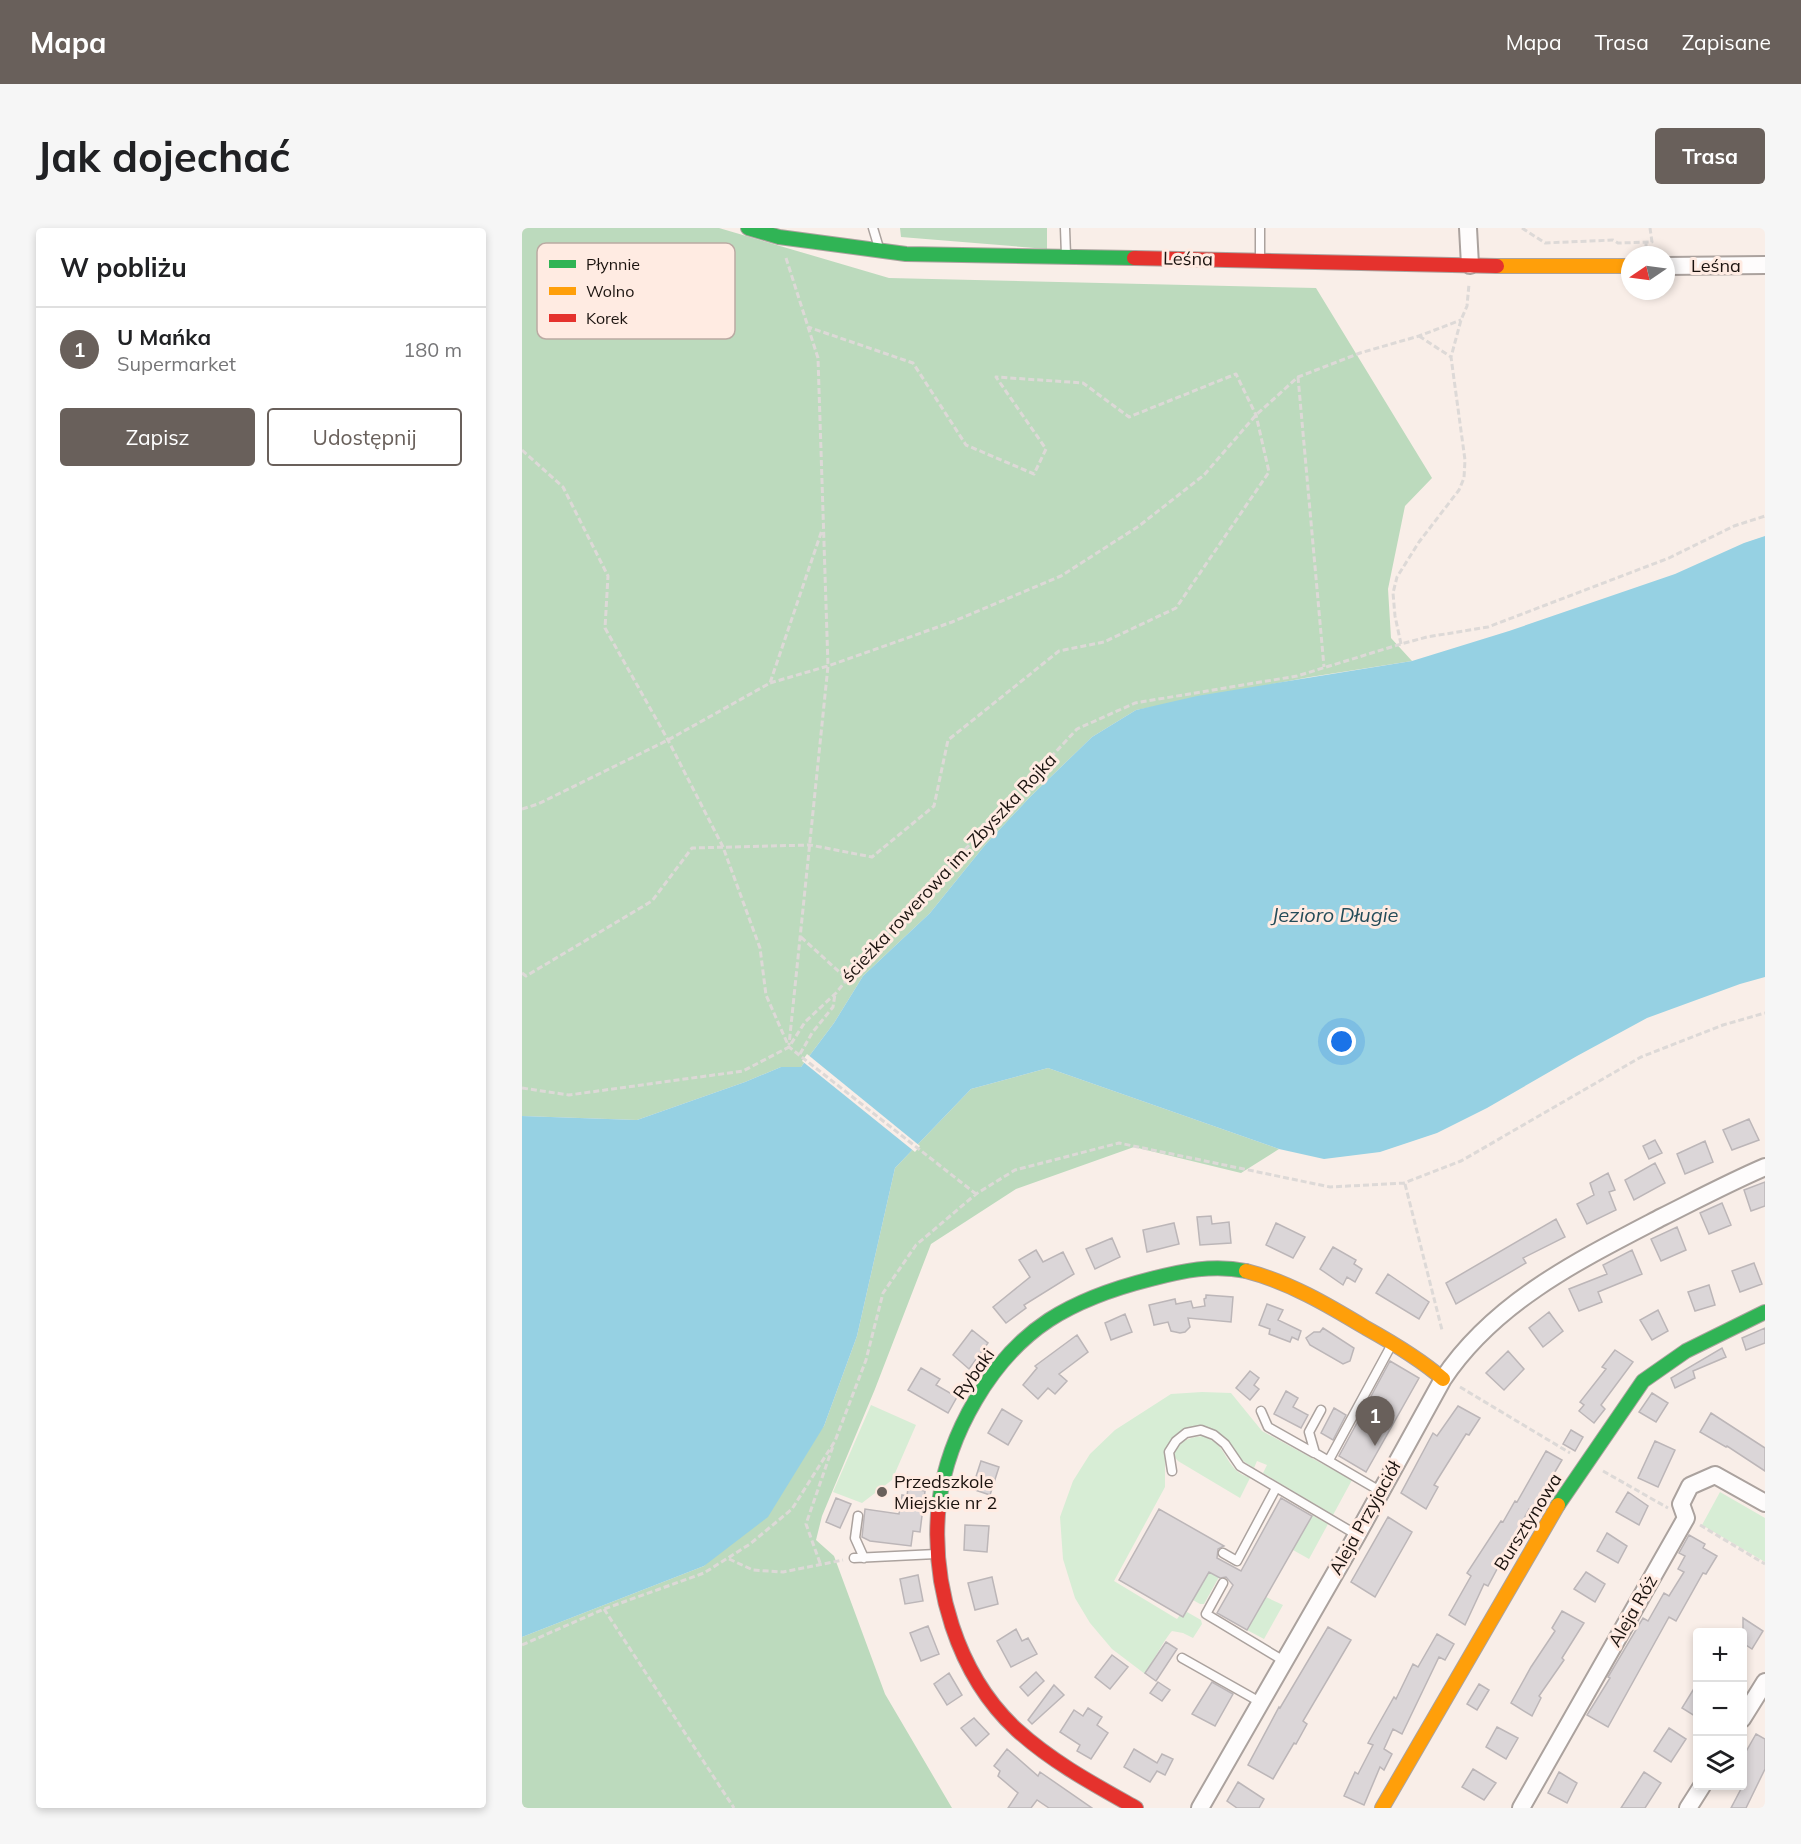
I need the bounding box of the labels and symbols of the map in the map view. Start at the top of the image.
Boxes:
legend [537,243,735,339]
north arrow [1621,246,1675,300]
street label: Leśna [1163,247,1213,270]
text: Płynnie [586,254,640,274]
street label: Leśna [1691,254,1741,277]
text: Wolno [586,281,634,301]
text: Korek [586,308,629,328]
street label: ścieżka rowerowa im. Zbyszka Rojka [836,748,1061,987]
water label: Jezioro Długie [1270,902,1398,927]
your location [1327,1027,1356,1056]
street label: Rybaki [948,1344,999,1404]
pin: 1 [1356,1396,1394,1446]
street label: Aleja Przyjaciół [1324,1456,1406,1579]
street label: Bursztynowa [1489,1469,1567,1575]
place label: Przedszkole Miejskie nr 2 [894,1470,997,1514]
marker: Przedszkole Miejskie nr 2 [875,1485,889,1499]
street label: Aleja Róż [1603,1571,1662,1651]

